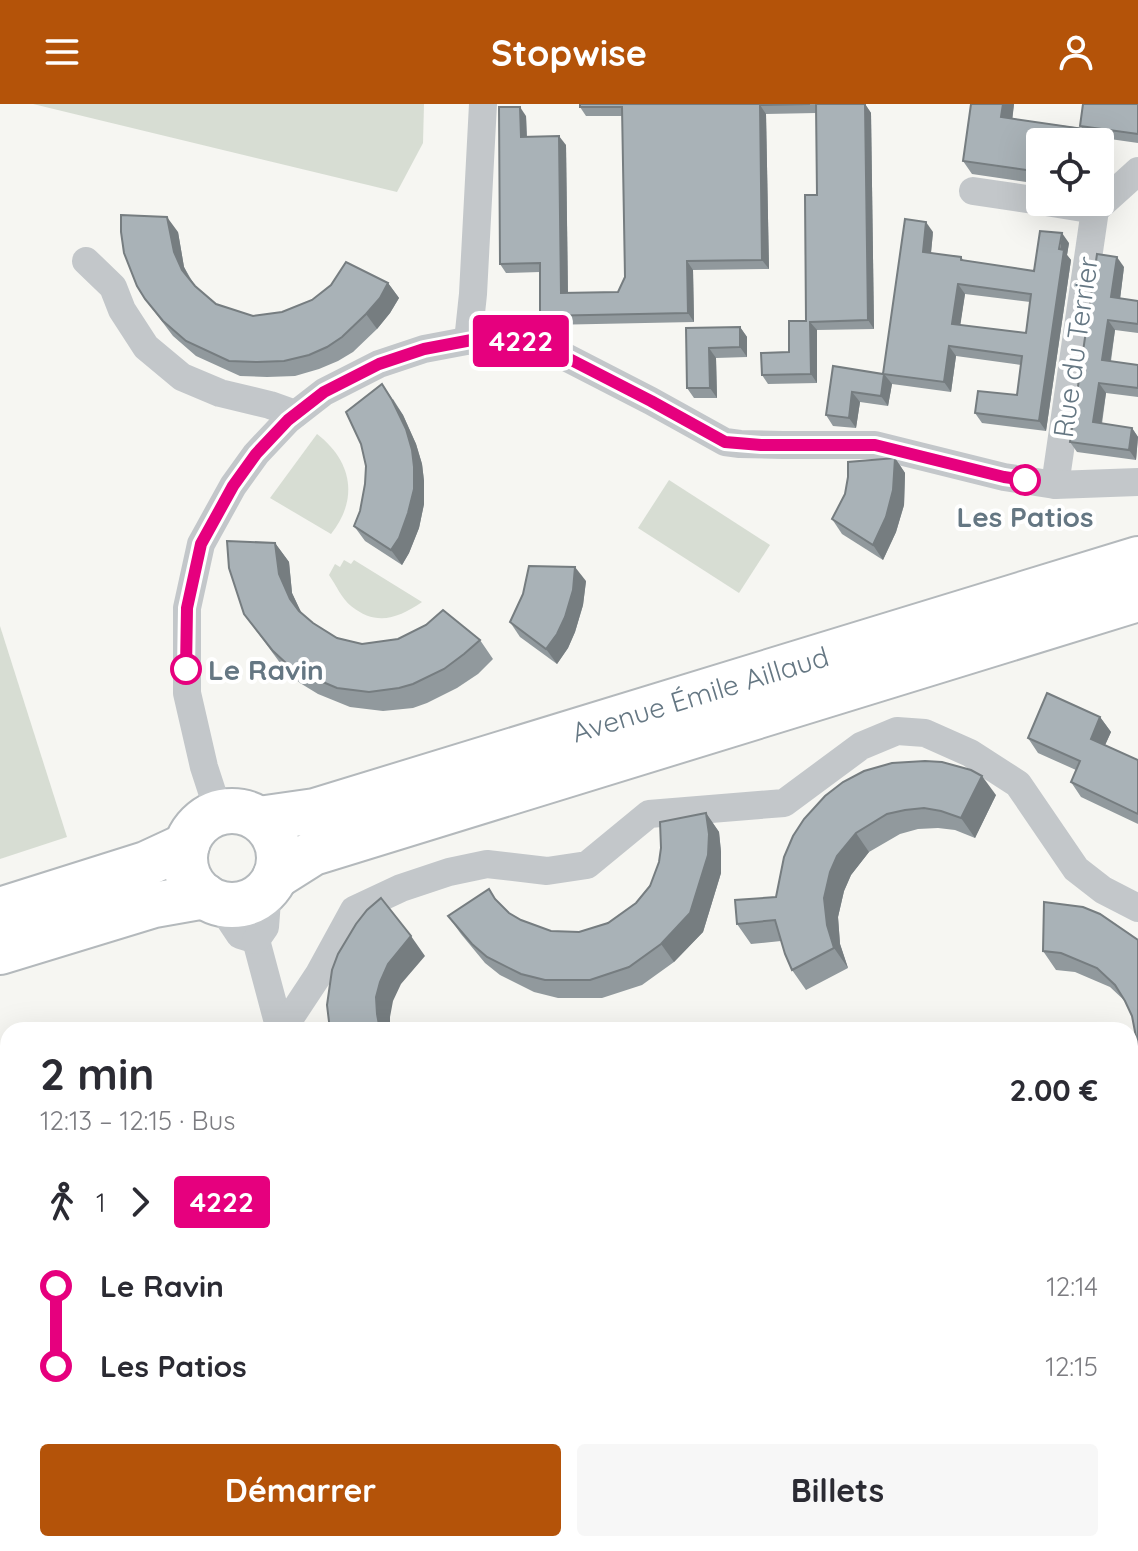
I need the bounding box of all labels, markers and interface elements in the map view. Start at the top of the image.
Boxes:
icon: menu [40,30,84,74]
text: Stopwise [491,30,647,75]
icon: person [1054,30,1098,74]
map controls [1026,128,1114,216]
button: locate [1026,128,1114,216]
street label: Rue du Terrier [1045,254,1105,440]
line badge: 4222 [465,315,577,367]
text: 4222 [489,323,553,358]
marker: Les Patios [1010,465,1040,495]
place label: Les Patios [957,499,1093,534]
street label: Avenue Émile Aillaud [567,638,833,750]
place label: Le Ravin [208,652,324,687]
marker: Le Ravin [171,654,201,684]
text: 2 min [40,1046,155,1101]
text: 2.00 € [1009,1071,1098,1109]
text: 12:13 – 12:15 · Bus [40,1104,235,1137]
icon: walk [40,1180,84,1224]
icon: forward [118,1180,162,1224]
text: 4222 [190,1184,254,1219]
text: 1 [96,1186,106,1219]
text: Le Ravin [100,1267,224,1305]
text: 12:14 [1046,1270,1098,1303]
text: Les Patios [100,1347,247,1385]
text: 12:15 [1045,1350,1098,1383]
button: Démarrer [40,1444,561,1536]
button: Billets [577,1444,1098,1536]

